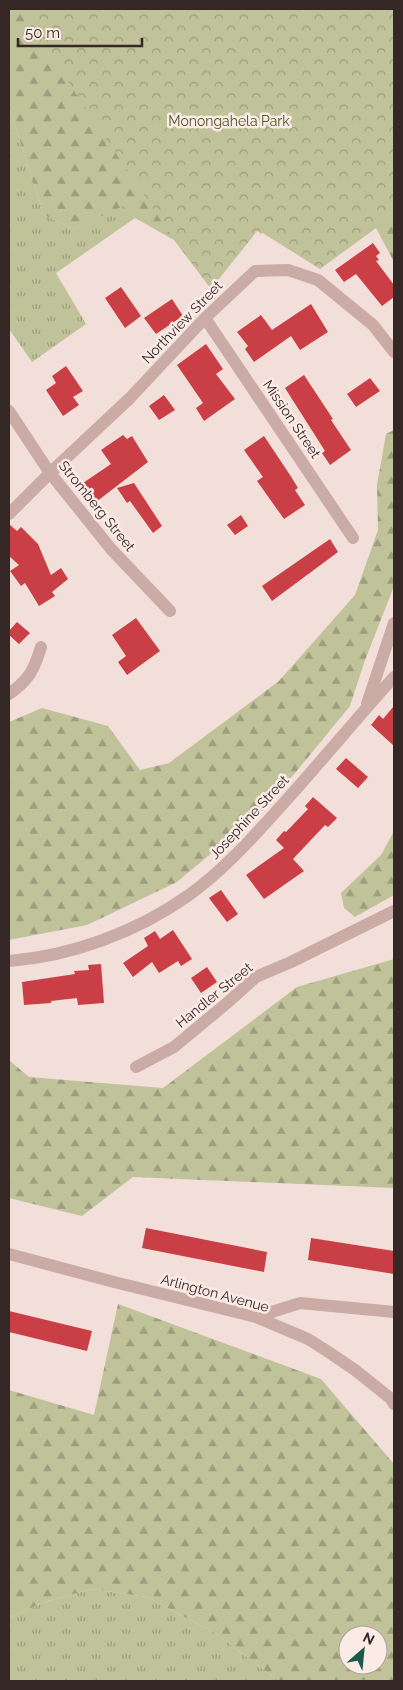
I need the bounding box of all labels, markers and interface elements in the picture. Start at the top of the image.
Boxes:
scale bar [18,15,141,47]
text: 50 m [25,24,60,42]
park label: Monongahela Park [168,113,290,129]
street label: Northview Street [139,277,226,367]
street label: Mission Street [260,377,324,461]
street label: Stromberg Street [56,458,139,555]
street label: Josephine Street [206,772,292,862]
street label: Handler Street [173,959,256,1031]
street label: Arlington Avenue [159,1271,271,1315]
north arrow [338,1625,388,1675]
text: N [361,1629,377,1648]

